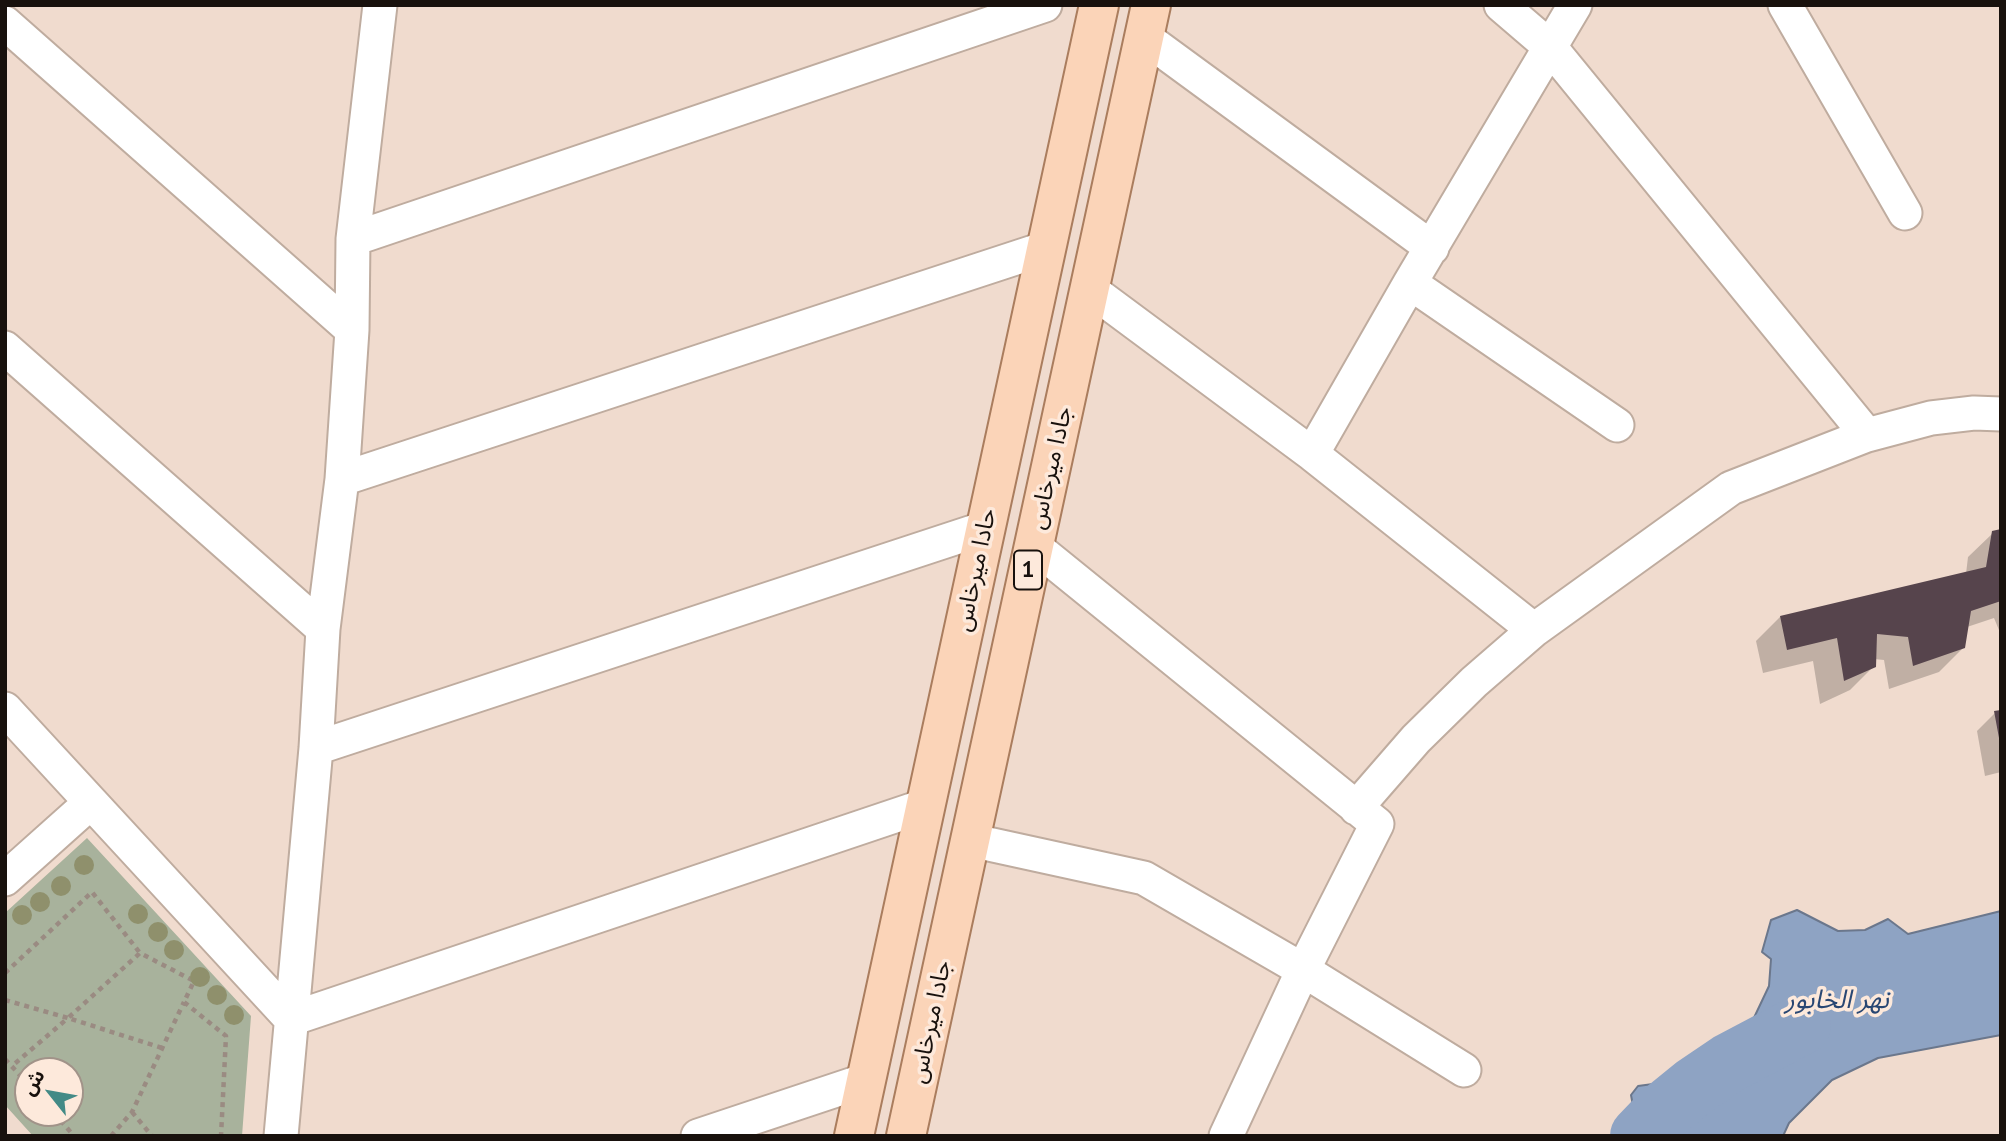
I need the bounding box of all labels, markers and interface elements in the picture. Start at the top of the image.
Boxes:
street label: جادا ميرخاس [1023,404,1079,532]
street label: حادا ميرخاس [949,506,1003,634]
road number: 1 [1014,550,1042,590]
street label: جادا ميرخاس [904,958,958,1086]
water label: نهر الخابور [1785,985,1889,1017]
north arrow [14,1057,84,1127]
text: ش [16,1065,50,1100]

